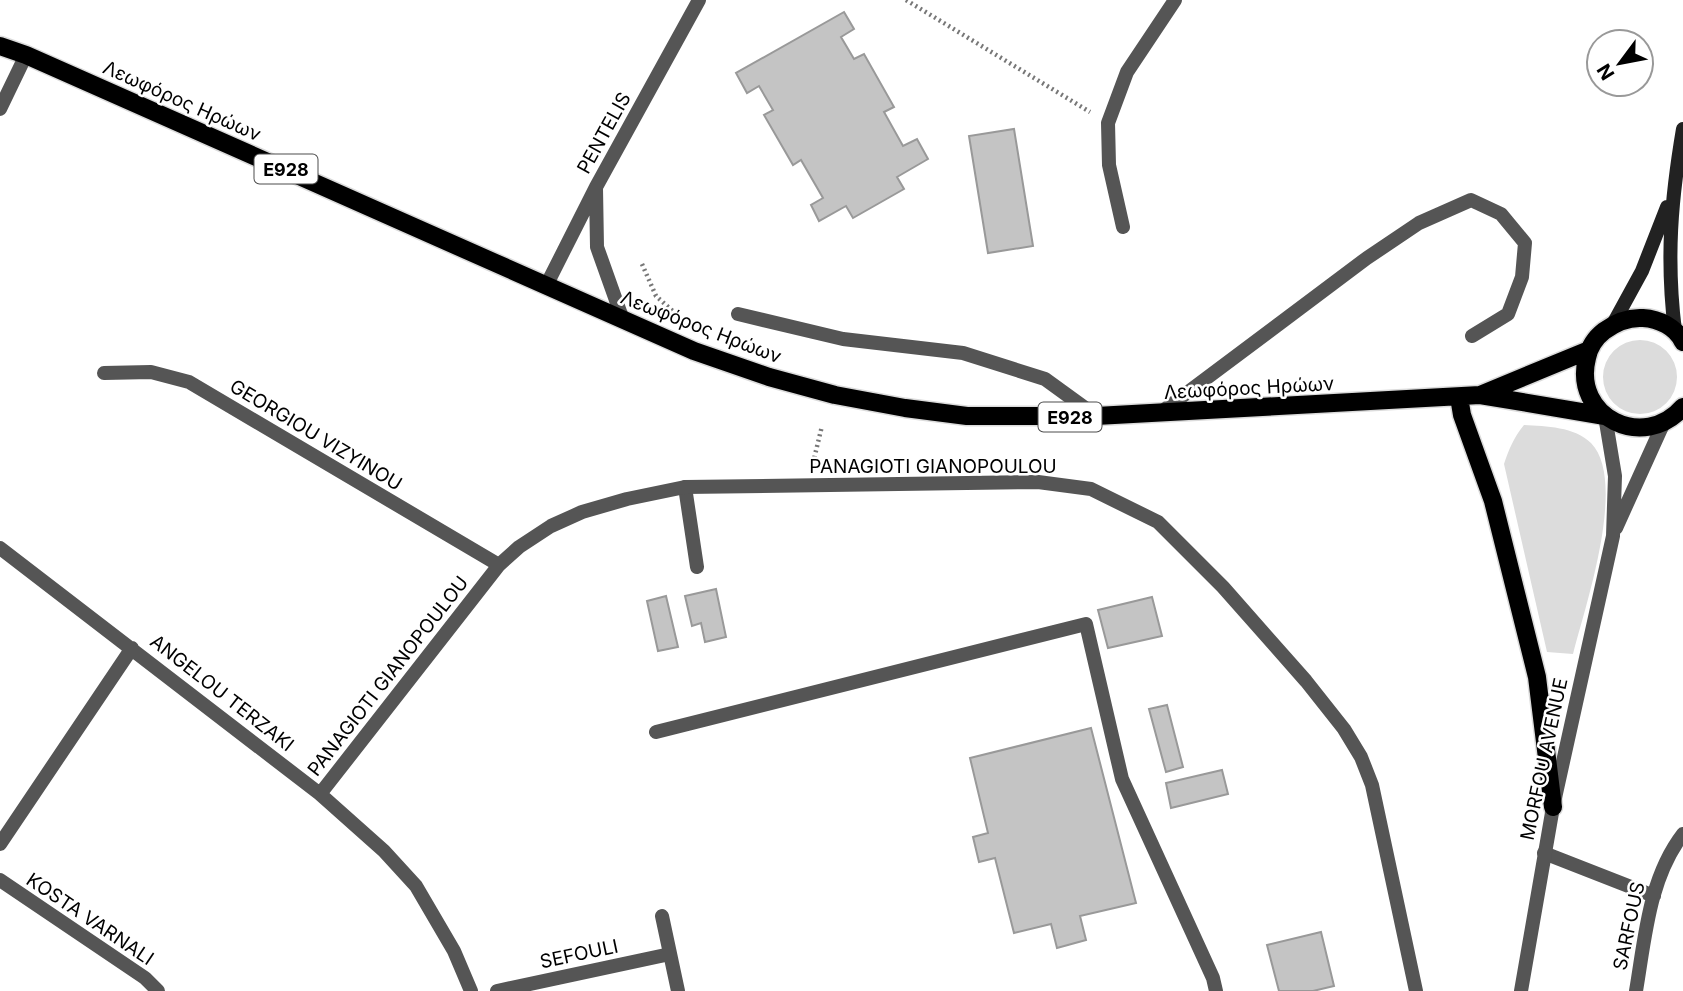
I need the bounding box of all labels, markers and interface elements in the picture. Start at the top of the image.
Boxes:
north arrow [1585,28,1655,98]
street label: Λεωφόρος Ηρώων [99,56,265,146]
text: N [1592,60,1620,84]
street label: PENTELIS [572,88,636,178]
road number: E928 [254,154,318,184]
street label: Λεωφόρος Ηρώων [617,286,785,368]
street label: Λεωφόρος Ηρώων [1163,372,1335,404]
street label: GEORGIOU VIZYINOU [226,374,406,496]
road number: E928 [1038,402,1102,432]
street label: PANAGIOTI GIANOPOULOU [809,455,1057,478]
street label: PANAGIOTI GIANOPOULOU [303,571,473,781]
street label: ANGELOU TERZAKI [146,630,298,756]
street label: MORFOU AVENUE [1516,676,1572,842]
street label: KOSTA VARNALI [22,868,158,970]
street label: SARFOUS [1608,880,1650,972]
street label: SEFOULI [538,935,620,973]

